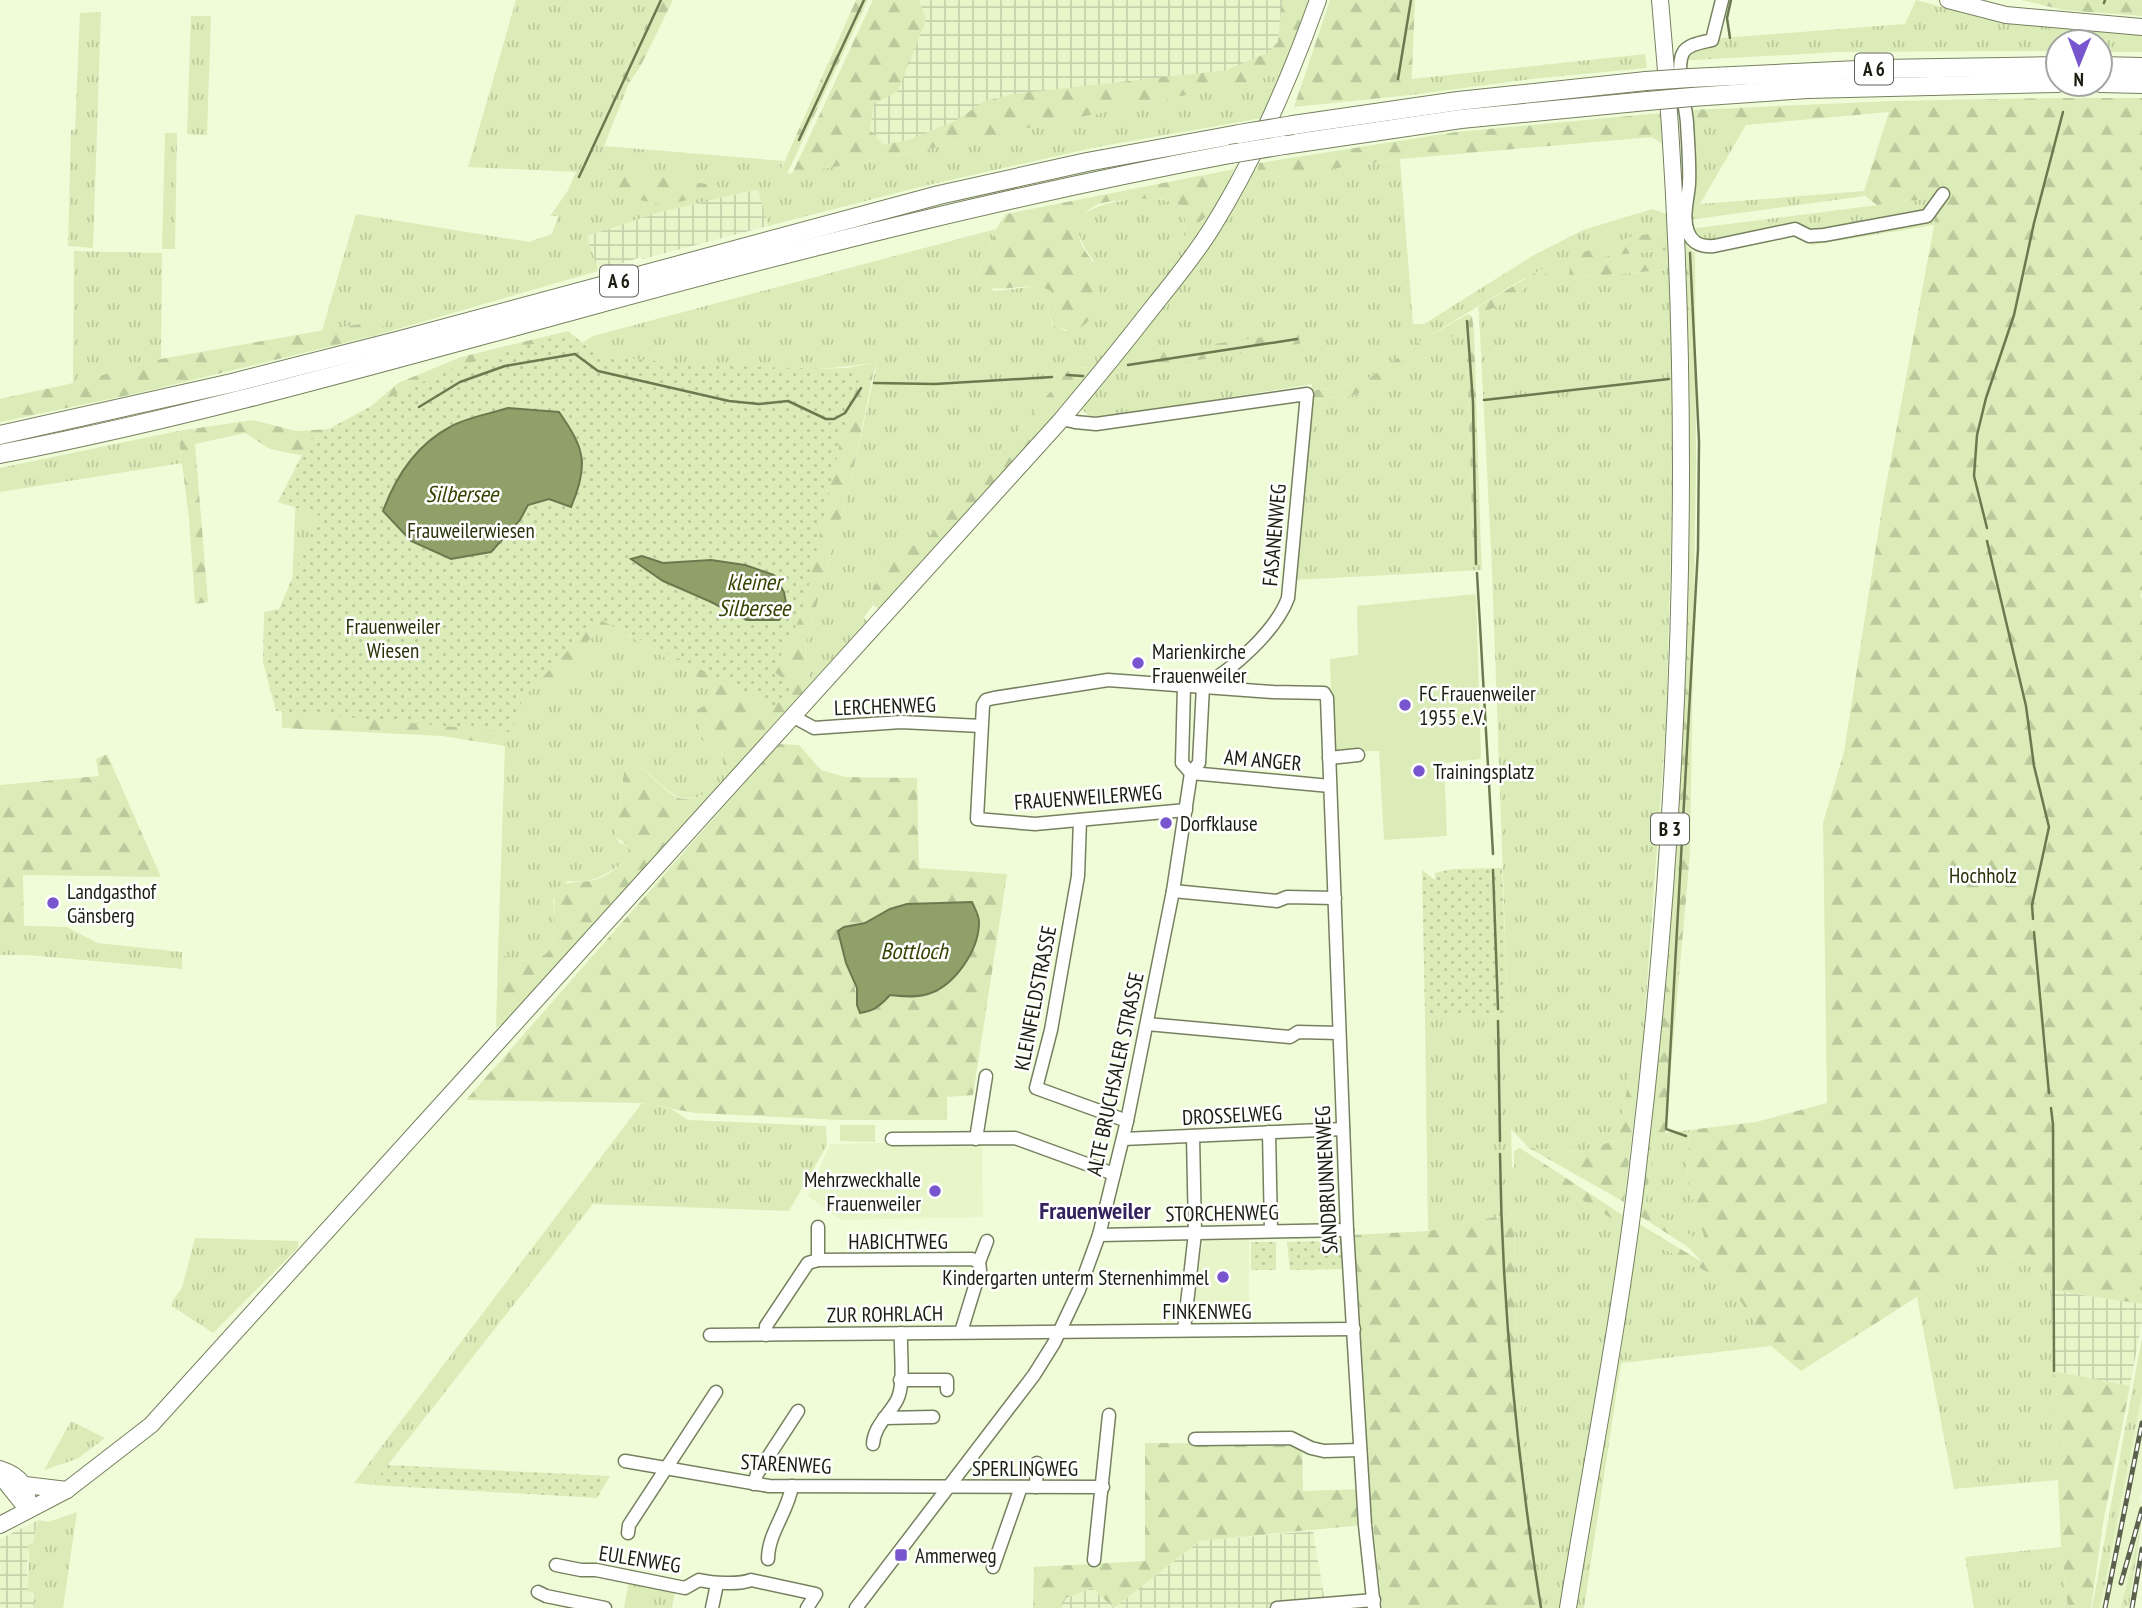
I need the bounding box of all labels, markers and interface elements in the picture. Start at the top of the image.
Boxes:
north arrow [2044,28,2114,98]
road number: A 6 [1855,54,1893,85]
text: N [2073,68,2084,92]
road number: A 6 [600,266,638,296]
water label: Silbersee [426,479,500,508]
street label: FASANENWEG [1256,483,1292,587]
park label: Frauweilerwiesen [407,517,535,544]
water label: kleiner Silbersee [718,567,792,622]
park label: Frauenweiler Wiesen [346,613,441,664]
place label: Marienkirche Frauenweiler [1152,638,1247,689]
marker: Marienkirche Frauenweiler [1130,655,1146,671]
place label: FC Frauenweiler 1955 e.V. [1419,680,1536,731]
street label: LERCHENWEG [834,691,936,721]
marker: FC Frauenweiler 1955 e.V. [1397,697,1413,713]
street label: AM ANGER [1223,743,1303,777]
place label: Trainingsplatz [1433,758,1534,785]
marker: Trainingsplatz [1411,763,1427,779]
street label: FRAUENWEILERWEG [1013,778,1163,816]
place label: Dorfklause [1180,810,1258,837]
road number: B 3 [1651,814,1689,844]
marker: Dorfklause [1158,815,1174,831]
park label: Hochholz [1949,862,2017,889]
place label: Landgasthof Gänsberg [67,878,157,929]
marker: Landgasthof Gänsberg [45,895,61,911]
street label: KLEINFELDSTRASSE [1008,923,1062,1073]
water label: Bottloch [880,936,949,965]
street label: ALTE BRUCHSALER STRASSE [1080,970,1150,1178]
street label: DROSSELWEG [1181,1099,1283,1131]
street label: SANDBRUNNENWEG [1309,1105,1343,1255]
place label: Mehrzweckhalle Frauenweiler [804,1166,921,1217]
marker: Mehrzweckhalle Frauenweiler [927,1183,943,1199]
district label: Frauenweiler [1039,1195,1152,1226]
street label: STORCHENWEG [1165,1199,1279,1227]
street label: HABICHTWEG [848,1228,948,1255]
place label: Kindergarten unterm Sternenhimmel [942,1264,1209,1291]
marker: Kindergarten unterm Sternenhimmel [1215,1269,1231,1285]
street label: FINKENWEG [1163,1298,1251,1325]
street label: ZUR ROHRLACH [827,1299,943,1329]
street label: STARENWEG [740,1448,832,1480]
street label: SPERLINGWEG [972,1455,1078,1482]
street label: EULENWEG [597,1539,683,1579]
place label: Ammerweg [915,1542,996,1569]
marker: Ammerweg [893,1547,909,1563]

